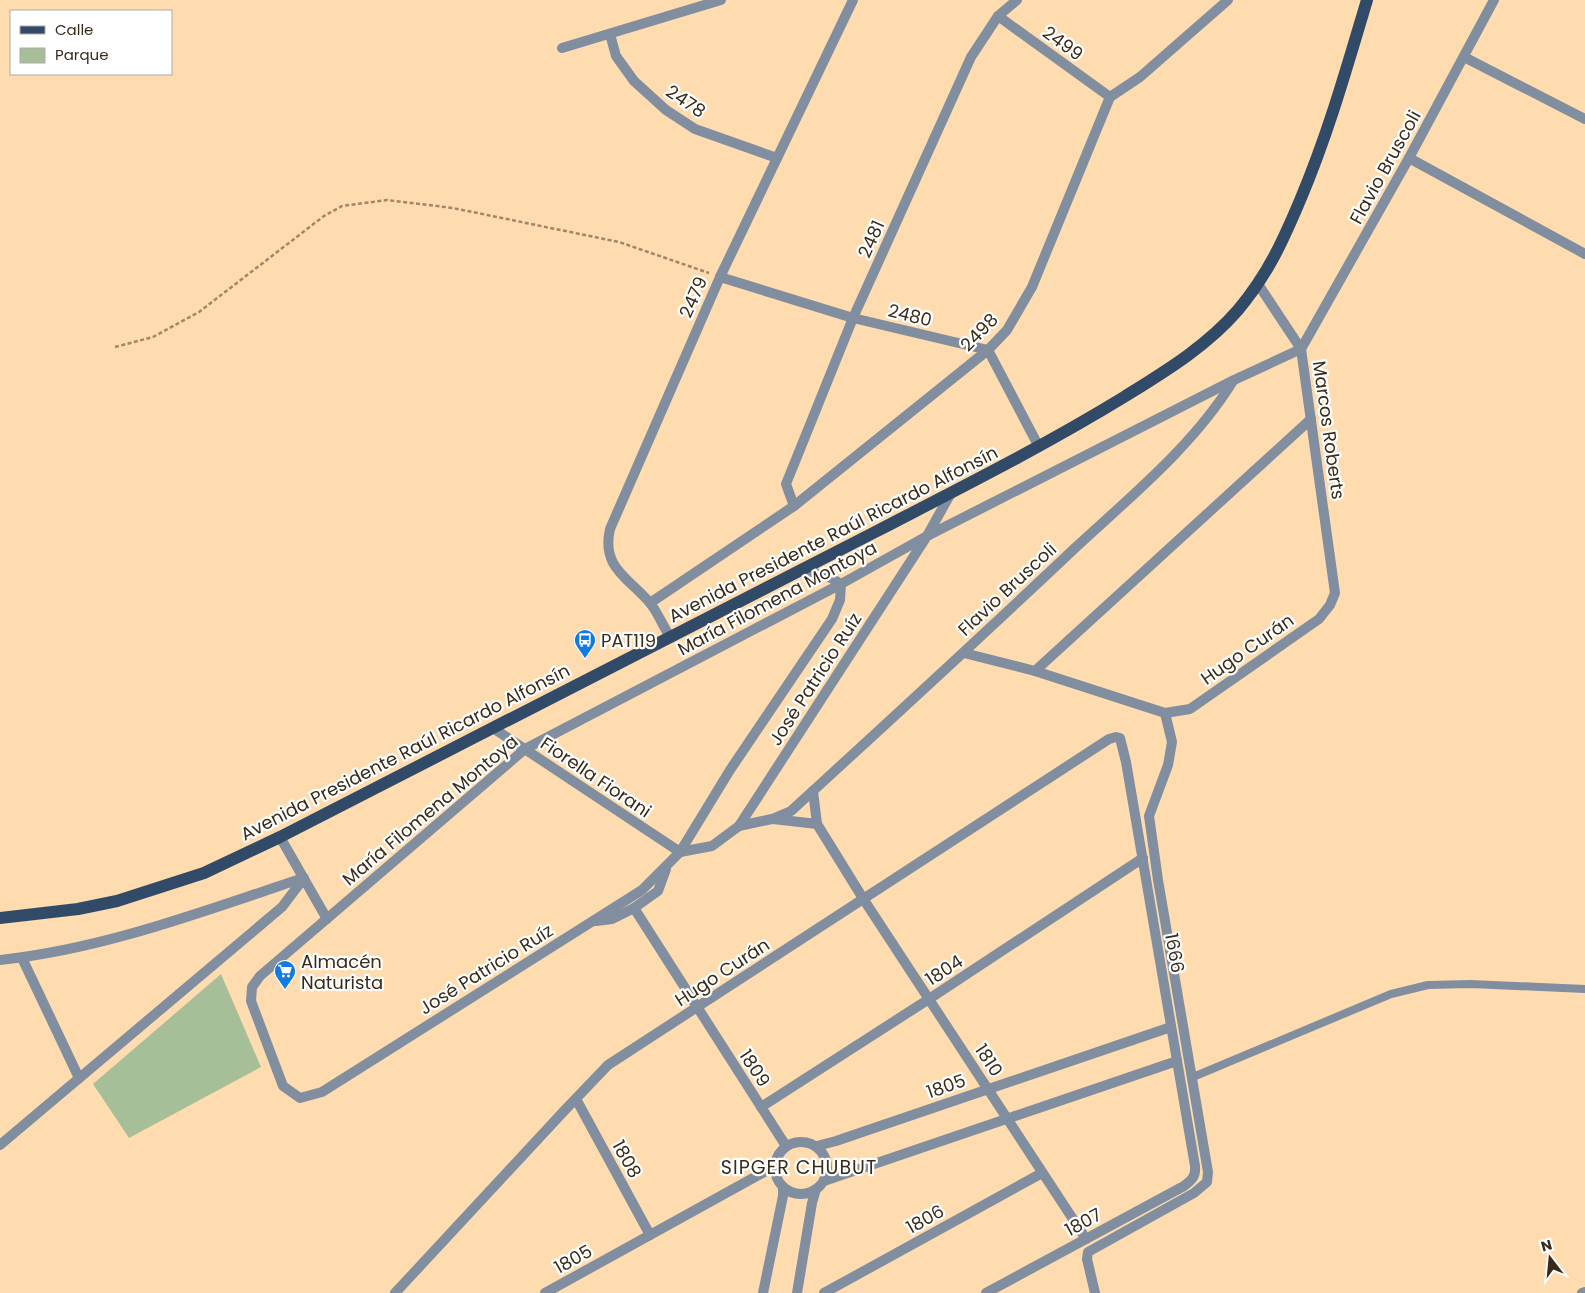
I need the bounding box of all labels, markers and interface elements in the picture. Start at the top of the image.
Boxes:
legend [10,10,172,75]
text: Calle [55,19,93,40]
street label: 2499 [1038,20,1088,66]
text: Parque [55,44,108,65]
street label: 2478 [661,79,711,123]
street label: Flavio Bruscoli [1343,106,1427,228]
street label: 2481 [852,216,890,262]
street label: 2479 [673,272,713,322]
street label: 2480 [885,298,935,332]
street label: 2498 [955,307,1003,357]
street label: Marcos Roberts [1307,359,1351,501]
street label: Avenida Presidente Raúl Ricardo Alfonsín [664,440,1002,628]
street label: María Filomena Montoya [673,535,881,661]
street label: Flavio Bruscoli [952,537,1062,641]
street label: José Patricio Ruíz [763,608,867,750]
street label: Hugo Curán [1195,608,1299,690]
bus stop icon: PAT119 [573,628,597,659]
place label: PAT119 [601,628,656,653]
street label: Avenida Presidente Raúl Ricardo Alfonsín [236,658,574,846]
street label: María Filomena Montoya [337,729,523,891]
street label: Fiorella Fiorani [536,731,656,823]
street label: José Patricio Ruíz [414,918,558,1020]
street label: 1666 [1159,931,1191,975]
street label: Hugo Curán [670,932,774,1012]
place label: Almacén Naturista [301,949,383,995]
street label: 1804 [921,949,967,991]
supermarket icon: Almacén Naturista [273,959,297,990]
street label: 1810 [969,1039,1009,1081]
street label: 1809 [734,1045,776,1091]
street label: 1805 [923,1068,969,1104]
street label: 1808 [606,1136,648,1182]
district label: SIPGER CHUBUT [721,1154,877,1181]
street label: 1806 [902,1198,948,1240]
street label: 1807 [1060,1202,1106,1242]
north arrow [1525,1233,1575,1283]
text: N [1539,1234,1554,1257]
street label: 1805 [550,1238,596,1280]

